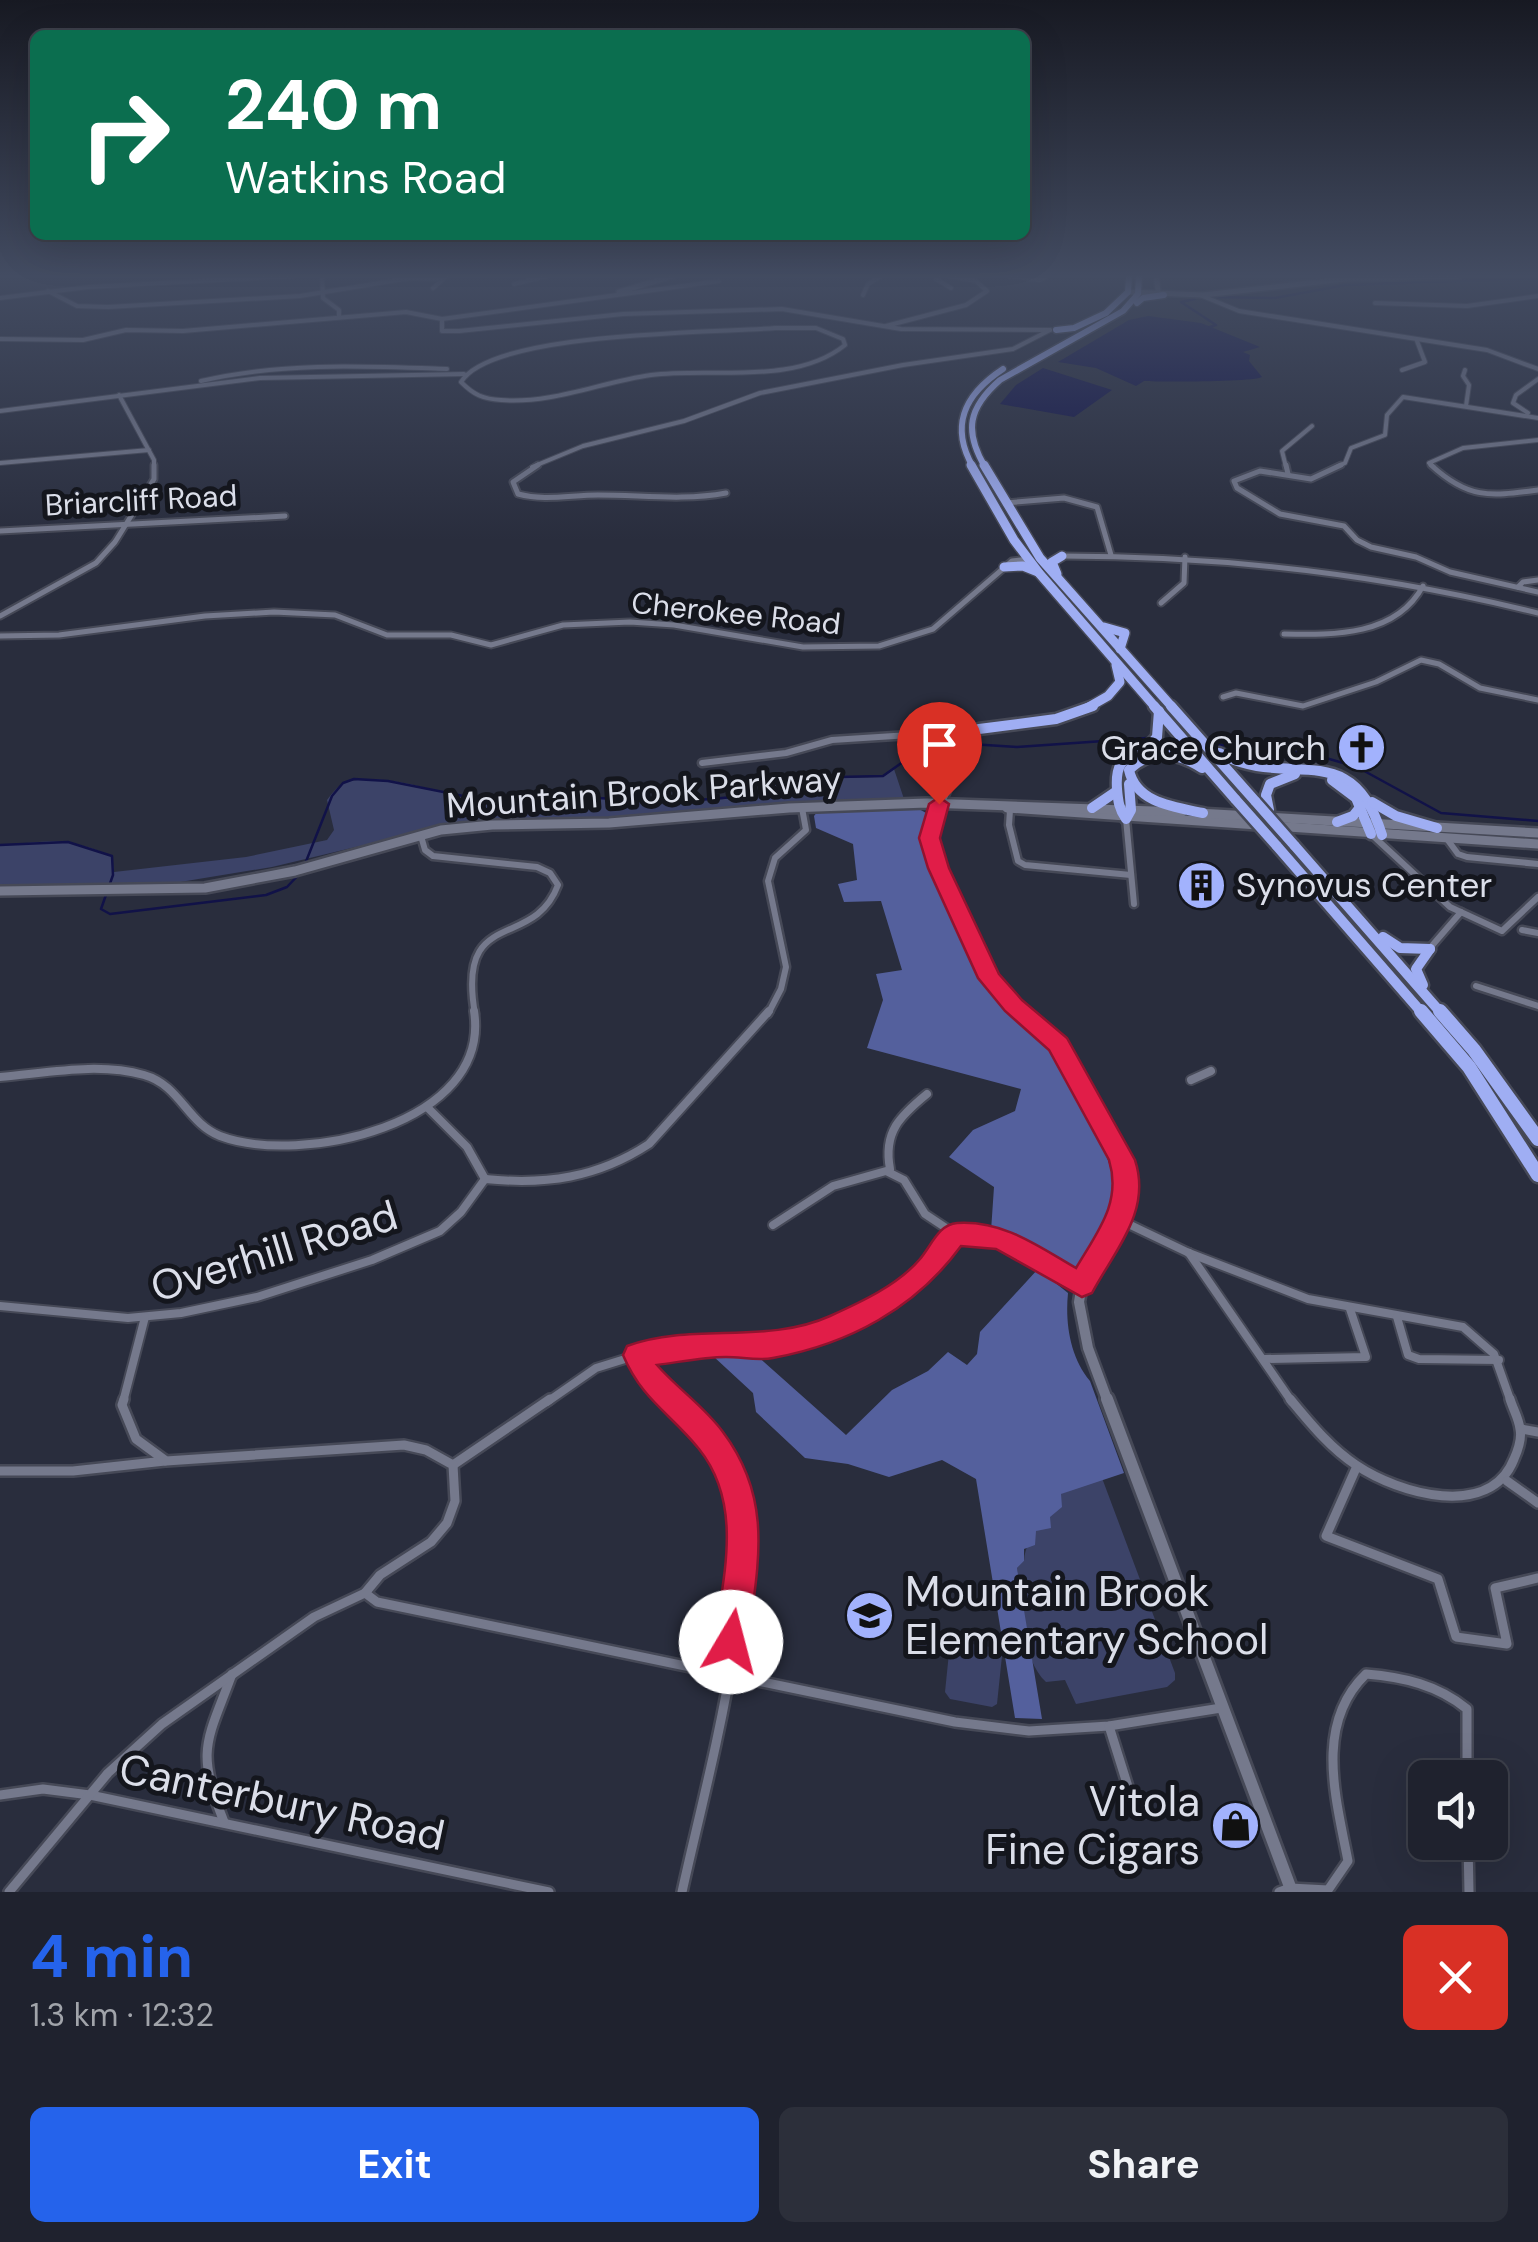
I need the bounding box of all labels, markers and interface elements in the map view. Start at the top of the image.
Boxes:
text: 240 m [225,60,442,151]
icon: right [60,70,190,200]
text: Watkins Road [225,148,506,207]
street label: Briarcliff Road [44,475,238,525]
street label: Cherokee Road [630,583,842,643]
pin [897,702,982,805]
icon: arrive [912,717,967,772]
church icon: Grace Church [1335,722,1387,774]
place label: Grace Church [1101,725,1326,771]
street label: Mountain Brook Parkway [445,755,843,829]
building icon: Synovus Center [1175,859,1227,911]
place label: Synovus Center [1236,862,1492,908]
street label: Overhill Road [144,1187,404,1315]
place label: Mountain Brook Elementary School [905,1564,1268,1667]
school or university icon: Mountain Brook Elementary School [844,1589,896,1641]
position arrow [679,1590,783,1694]
street label: Canterbury Road [115,1741,449,1863]
map controls [1408,1760,1508,1860]
button: sound [1408,1760,1508,1860]
place label: Vitola Fine Cigars [985,1774,1200,1877]
shop icon: Vitola Fine Cigars [1209,1799,1261,1851]
text: 4 min [30,1917,193,1996]
button: close [1403,1925,1508,2030]
text: 1.3 km · 12:32 [30,1994,214,2036]
button: Exit [30,2107,759,2222]
button: Share [779,2107,1508,2222]

